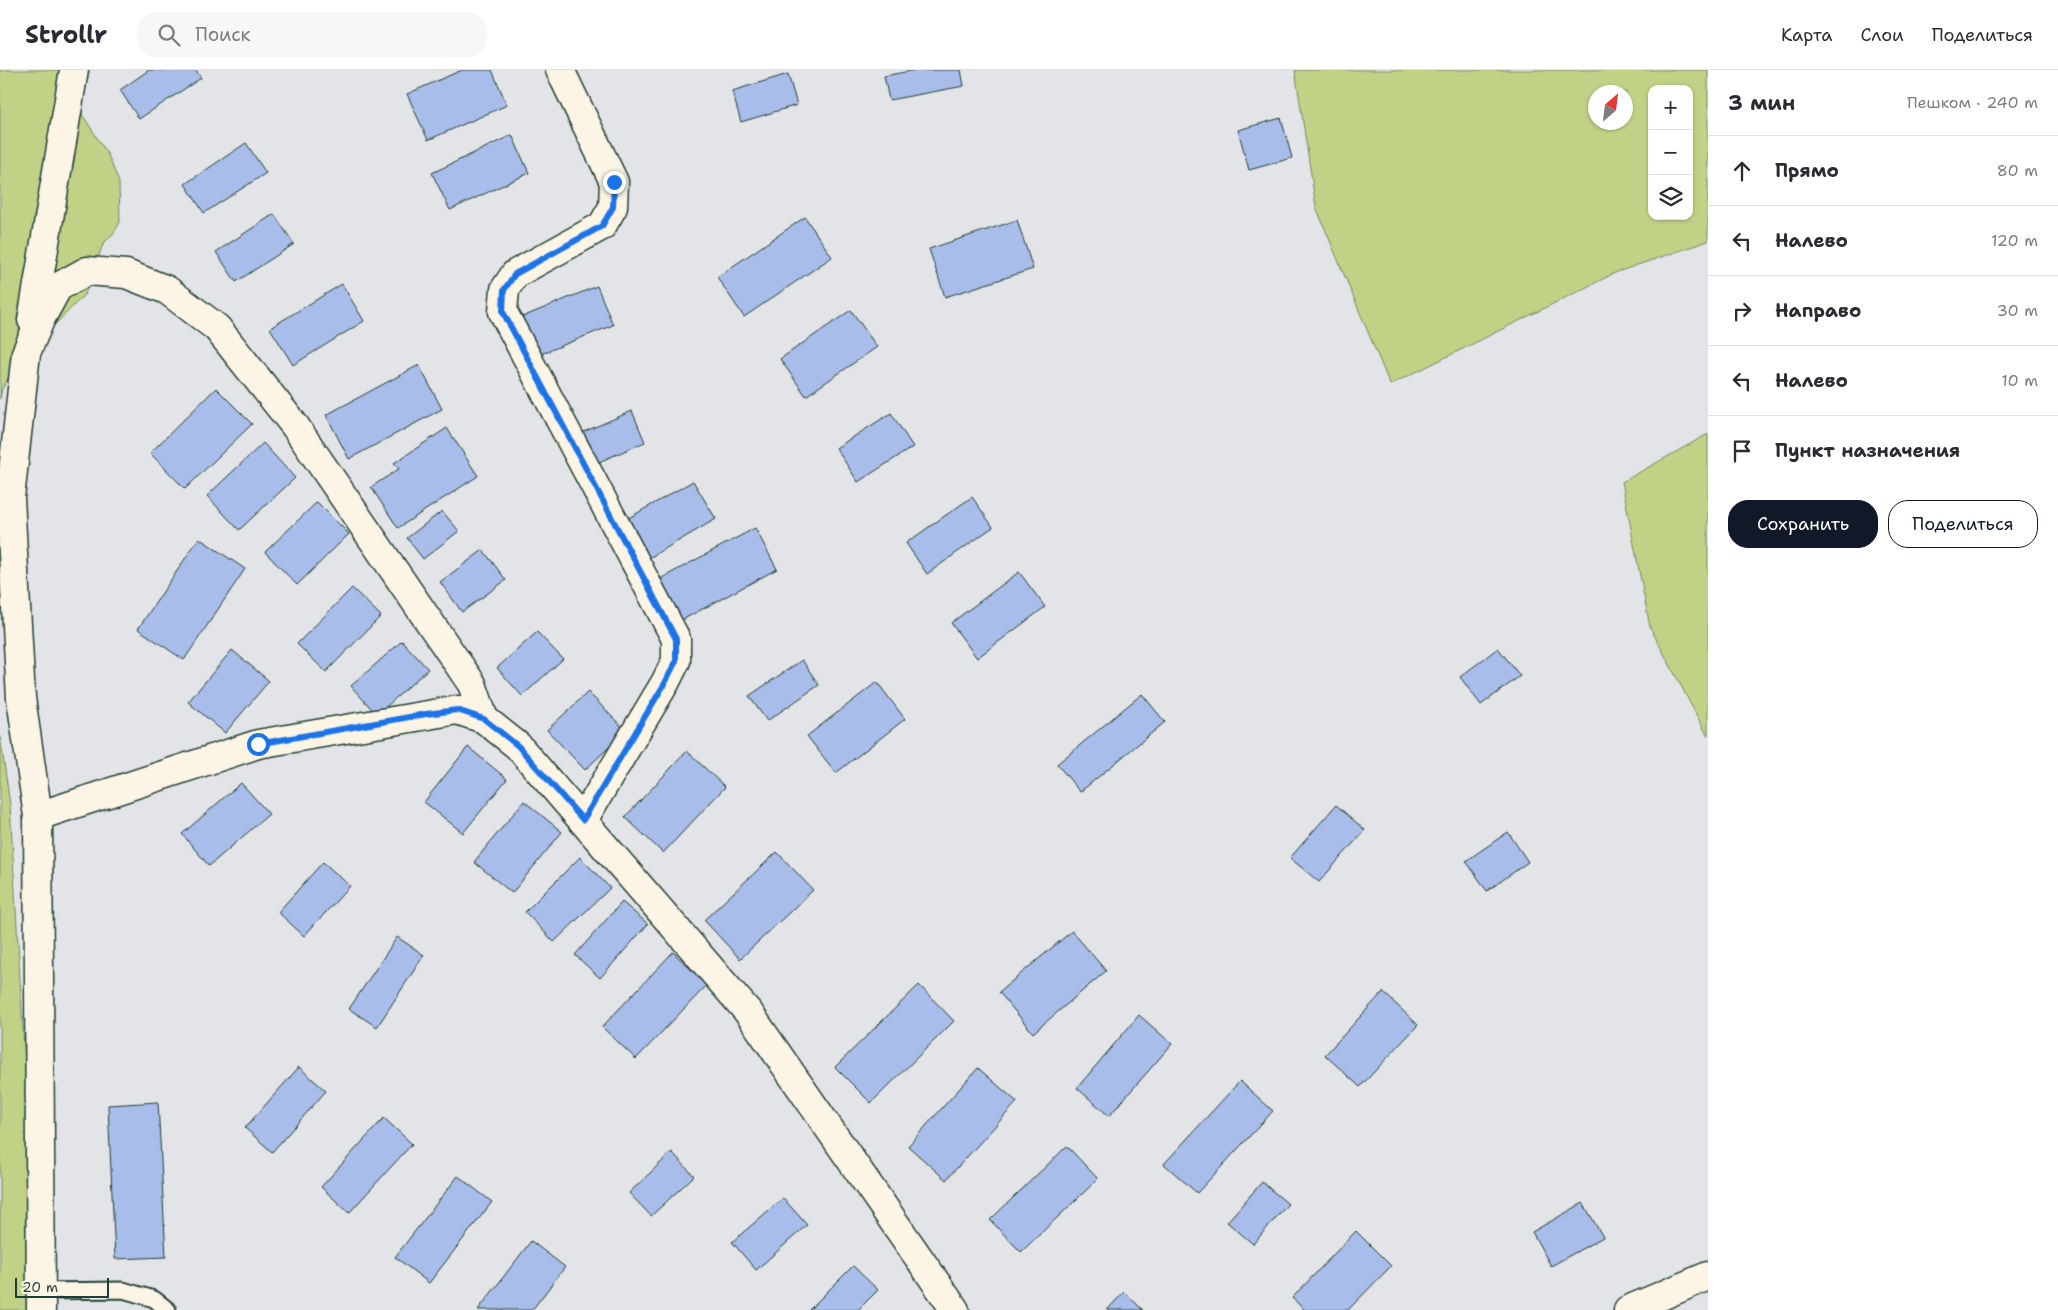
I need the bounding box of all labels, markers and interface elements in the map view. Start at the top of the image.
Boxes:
search box [137,12,487,57]
text: Strollr [25,19,107,51]
icon: search [155,21,183,49]
text: Поиск [195,22,251,47]
text: Карта [1781,23,1832,47]
text: Слои [1860,23,1904,47]
text: Поделиться [1932,23,2033,47]
north arrow [1588,85,1633,130]
map controls [1648,85,1693,220]
button: + [1648,85,1693,130]
text: 3 мин [1728,89,1795,117]
text: Пешком · 240 m [1907,92,2038,113]
button: − [1648,130,1693,175]
icon: ahead [1728,157,1756,185]
text: Прямо [1775,158,1839,183]
text: 80 m [1997,160,2038,181]
route end [603,171,626,194]
button: layers [1648,175,1693,220]
icon: left [1728,227,1756,255]
text: Налево [1775,228,1848,253]
text: 120 m [1991,230,2038,251]
icon: right [1728,297,1756,325]
text: Направо [1775,298,1861,323]
text: 30 m [1997,300,2038,321]
icon: left [1728,367,1756,395]
text: Налево [1775,368,1848,393]
text: 10 m [2001,370,2038,391]
icon: arrive [1728,437,1756,465]
text: Пункт назначения [1775,438,1960,463]
button: Сохранить [1728,500,1878,548]
button: Поделиться [1888,500,2038,548]
route start [247,733,270,756]
scale bar [15,1275,109,1298]
text: 20 m [22,1278,58,1296]

